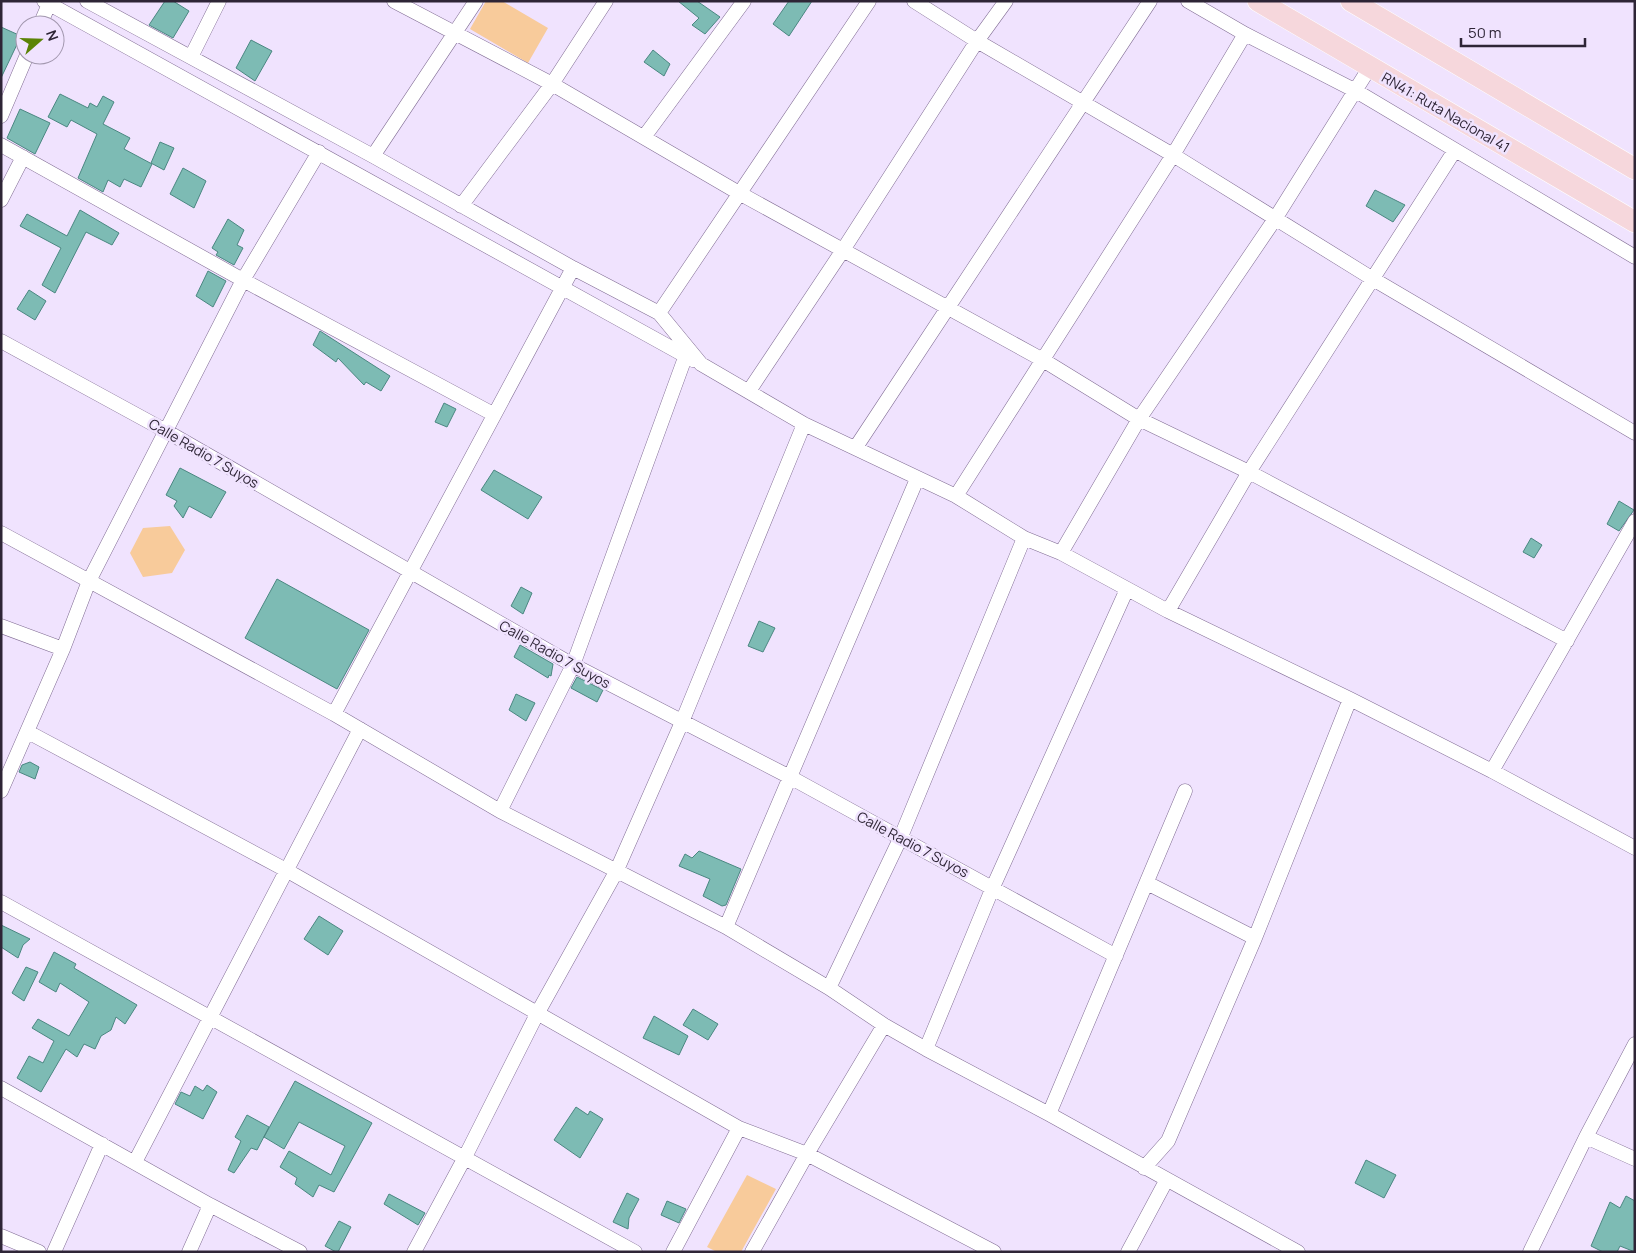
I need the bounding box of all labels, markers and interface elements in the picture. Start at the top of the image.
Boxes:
north arrow [15,15,65,65]
scale bar [1461,15,1585,47]
text: 50 m [1468,22,1502,43]
text: N [42,27,63,43]
street label: RN41: Ruta Nacional 41 [1379,68,1513,156]
street label: Calle Radio 7 Suyos [146,414,262,492]
street label: Calle Radio 7 Suyos [496,616,614,692]
street label: Calle Radio 7 Suyos [854,807,972,881]

